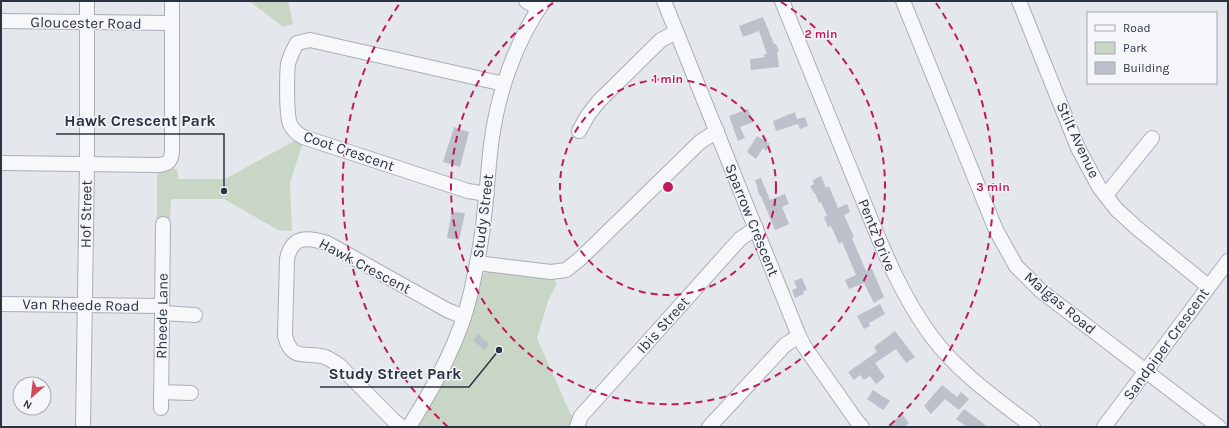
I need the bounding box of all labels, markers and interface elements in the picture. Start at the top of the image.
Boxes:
legend [1087,12,1217,84]
street label: Gloucester Road [30,13,142,33]
text: Road [1123,21,1151,35]
text: 2 min [804,27,838,41]
text: Park [1123,41,1148,55]
text: Building [1123,61,1170,75]
text: 1 min [653,72,683,86]
street label: Stilt Avenue [1053,99,1103,181]
callout: Hawk Crescent Park [56,106,224,134]
text: Hawk Crescent Park [64,111,216,130]
street label: Coot Crescent [301,127,397,175]
street label: Sparrow Crescent [721,161,783,279]
street label: Study Street [469,173,497,259]
street label: Hof Street [76,179,96,248]
centre of rings [661,180,675,194]
text: 3 min [976,180,1010,194]
street label: Pentz Drive [854,196,900,274]
street label: Hawk Crescent [316,234,414,298]
street label: Malgas Road [1021,268,1099,338]
street label: Rheede Lane [152,273,172,359]
street label: Sandpiper Crescent [1119,284,1213,404]
street label: Ibis Street [633,293,693,357]
street label: Van Rheede Road [22,295,140,315]
callout: Study Street Park [320,359,469,387]
text: Study Street Park [329,364,462,383]
north arrow [12,376,52,416]
text: N [21,397,34,412]

